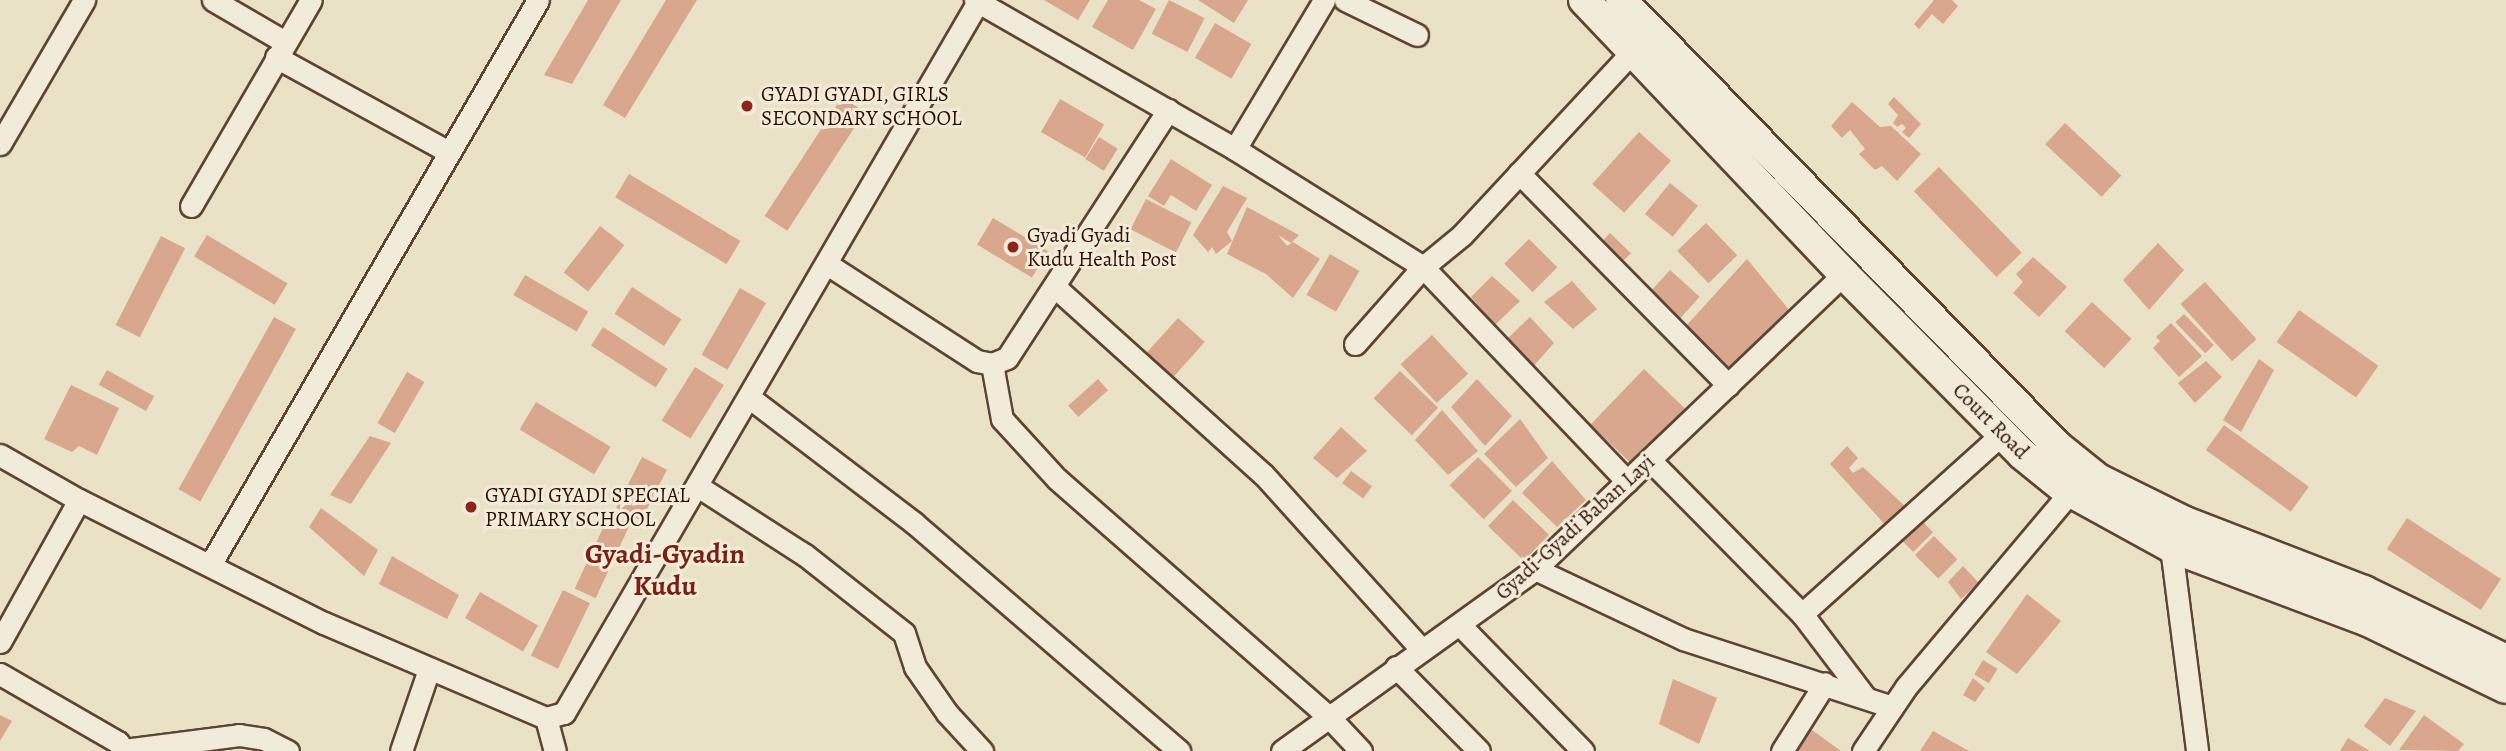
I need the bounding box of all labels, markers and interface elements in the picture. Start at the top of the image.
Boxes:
place label: GYADI GYADI, GIRLS SECONDARY SCHOOL [761,81,962,131]
marker: GYADI GYADI, GIRLS SECONDARY SCHOOL [739,98,755,114]
place label: Gyadi Gyadi Kudu Health Post [1027,222,1176,272]
marker: Gyadi Gyadi Kudu Health Post [1005,239,1021,255]
street label: Court Road [1948,378,2034,464]
street label: Gyadi-Gyadi Baban Layi [1490,449,1660,605]
place label: GYADI GYADI SPECIAL PRIMARY SCHOOL [485,482,690,532]
marker: GYADI GYADI SPECIAL PRIMARY SCHOOL [463,499,479,515]
district label: Gyadi-Gyadin Kudu [585,537,745,603]

